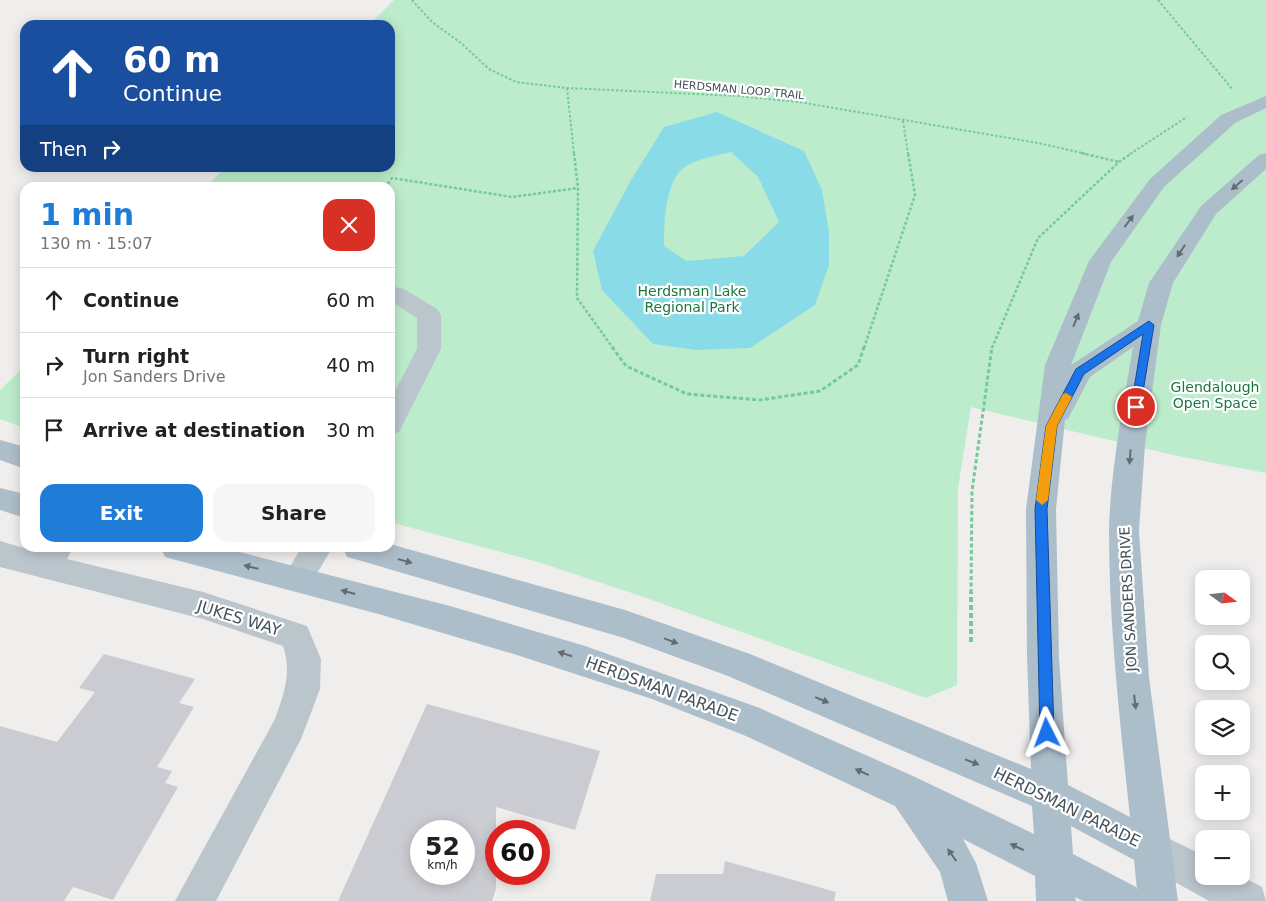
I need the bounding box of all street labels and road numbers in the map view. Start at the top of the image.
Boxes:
street label: HERDSMAN LOOP TRAIL [673,78,806,102]
street label: JON SANDERS DRIVE [1116,526,1140,673]
street label: JUKES WAY [194,596,283,640]
street label: HERDSMAN PARADE [583,653,741,725]
street label: HERDSMAN PARADE [991,763,1143,851]

